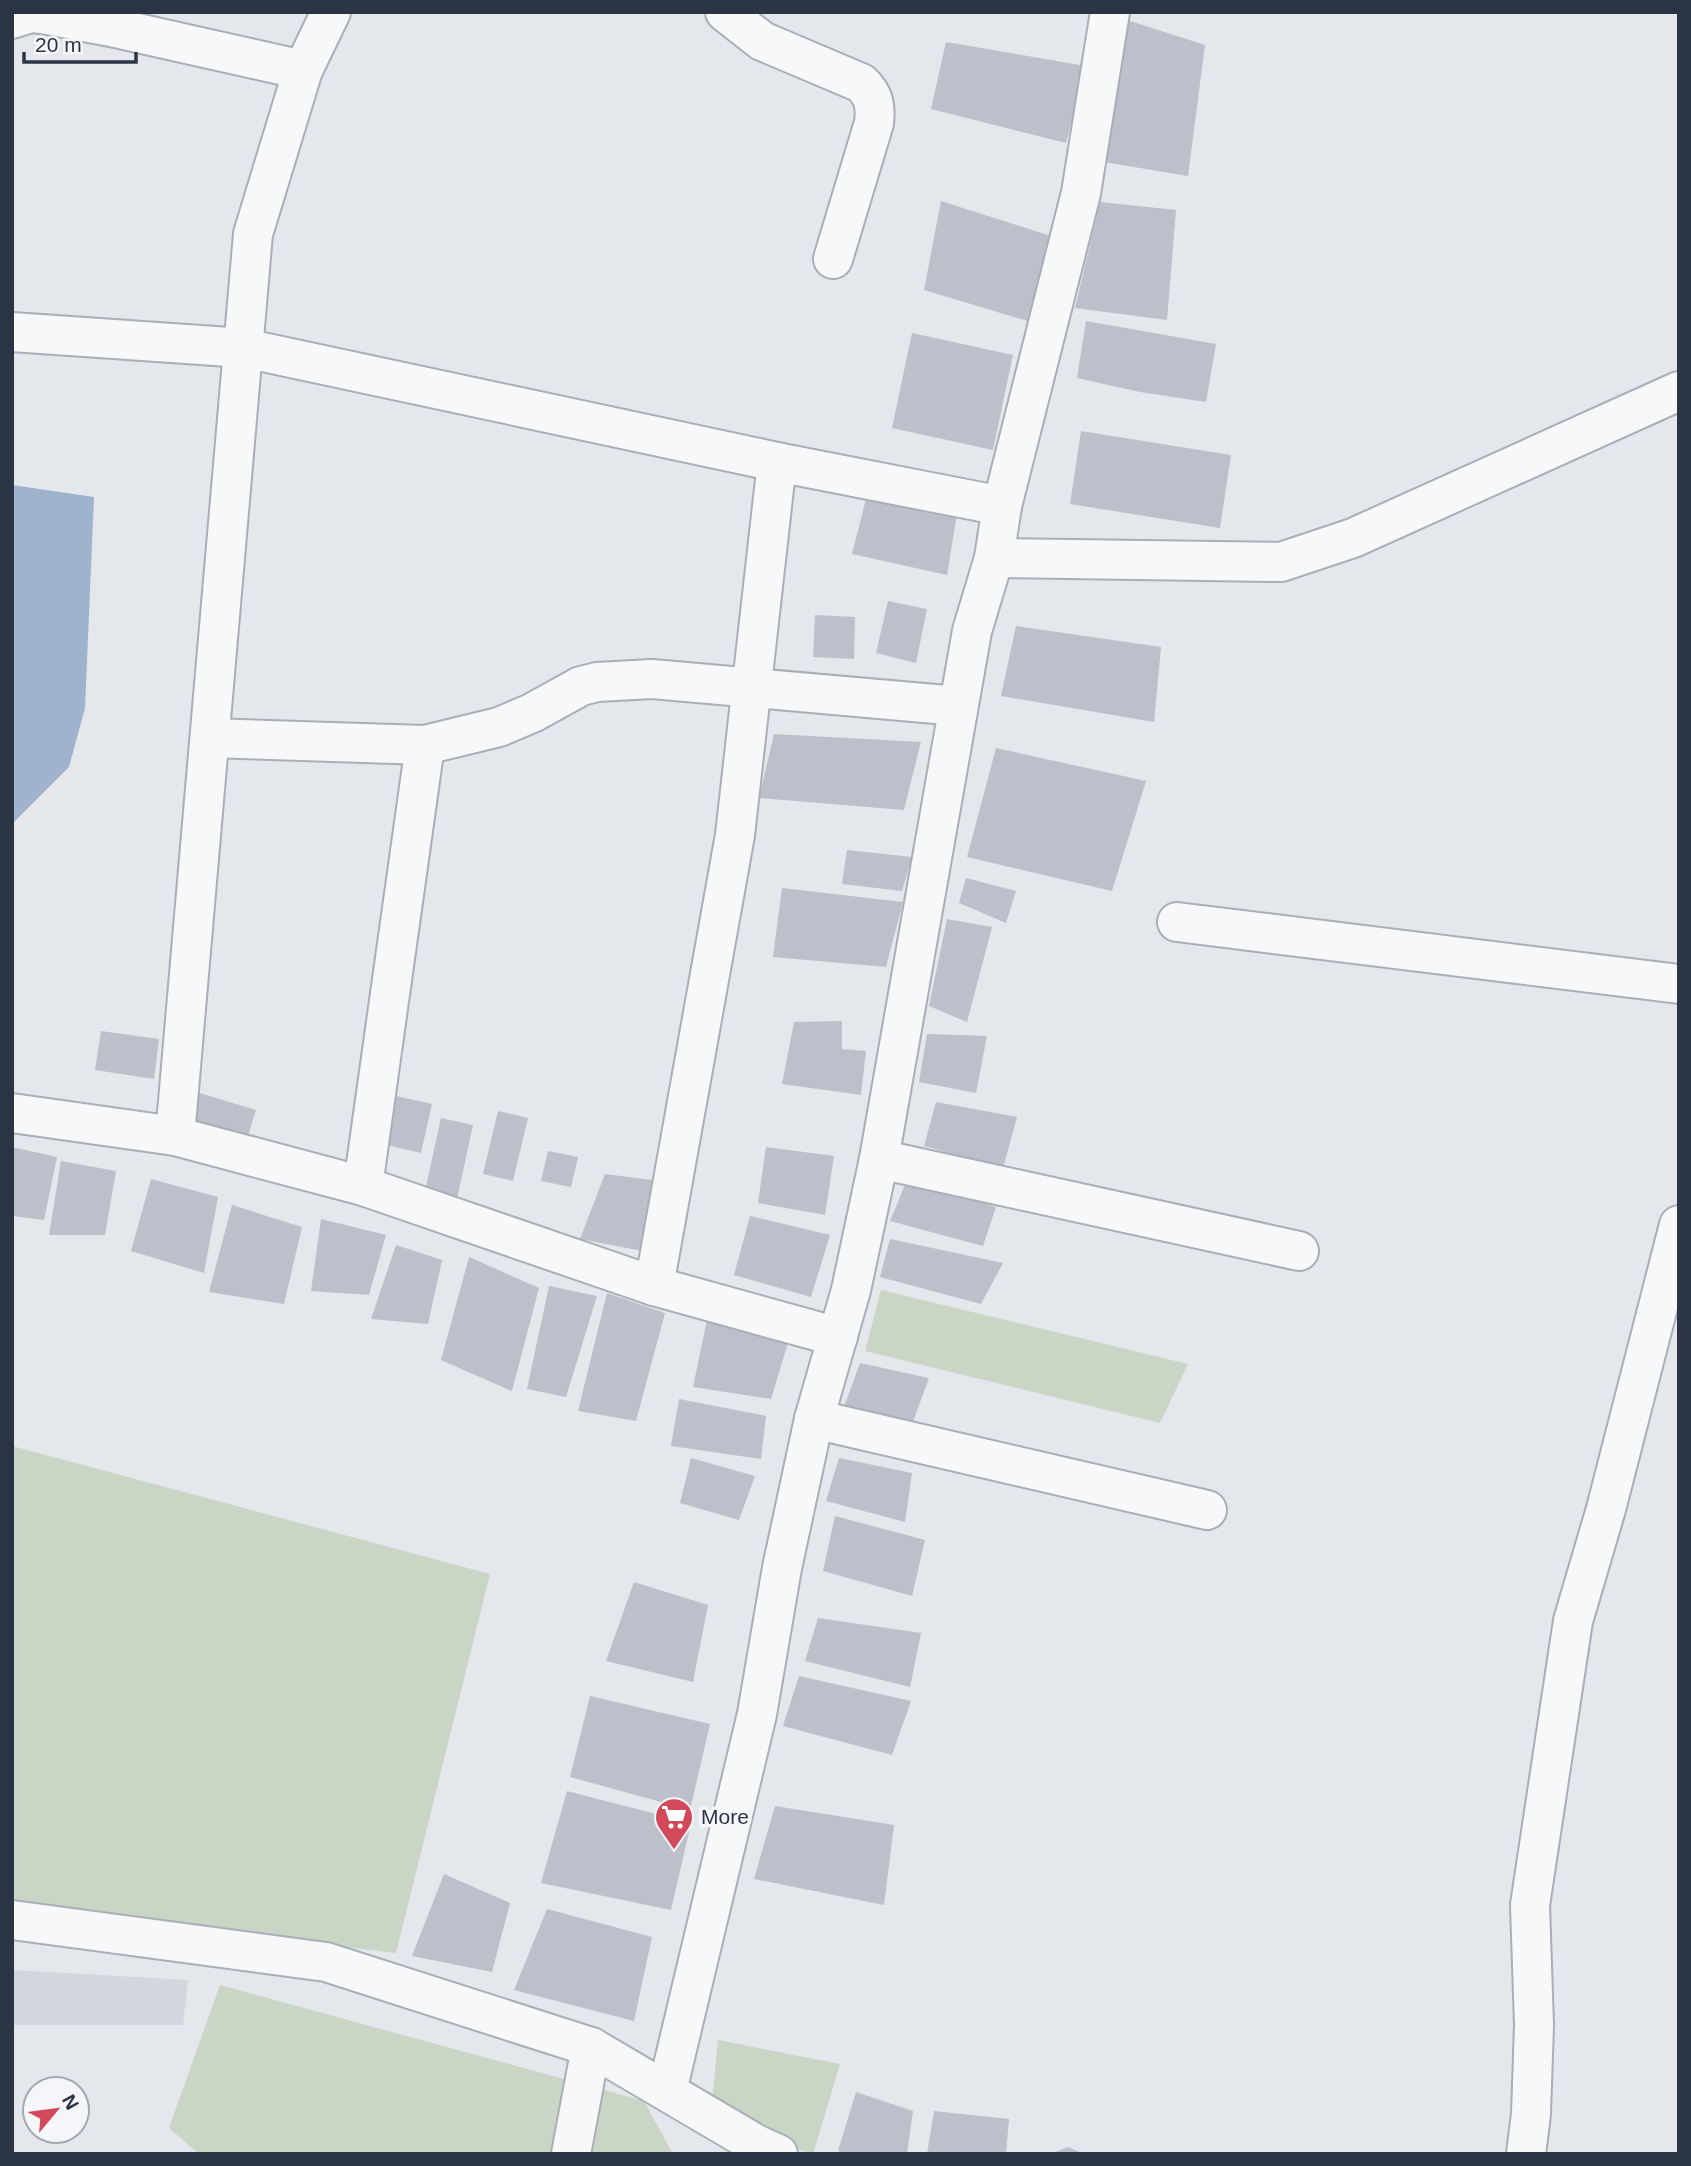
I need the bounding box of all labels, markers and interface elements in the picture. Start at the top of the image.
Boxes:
scale bar [24,21,136,65]
text: 20 m [35,33,82,56]
supermarket icon: More [653,1796,695,1851]
place label: More [701,1805,749,1828]
north arrow [21,2075,91,2145]
text: N [58,2091,83,2113]

